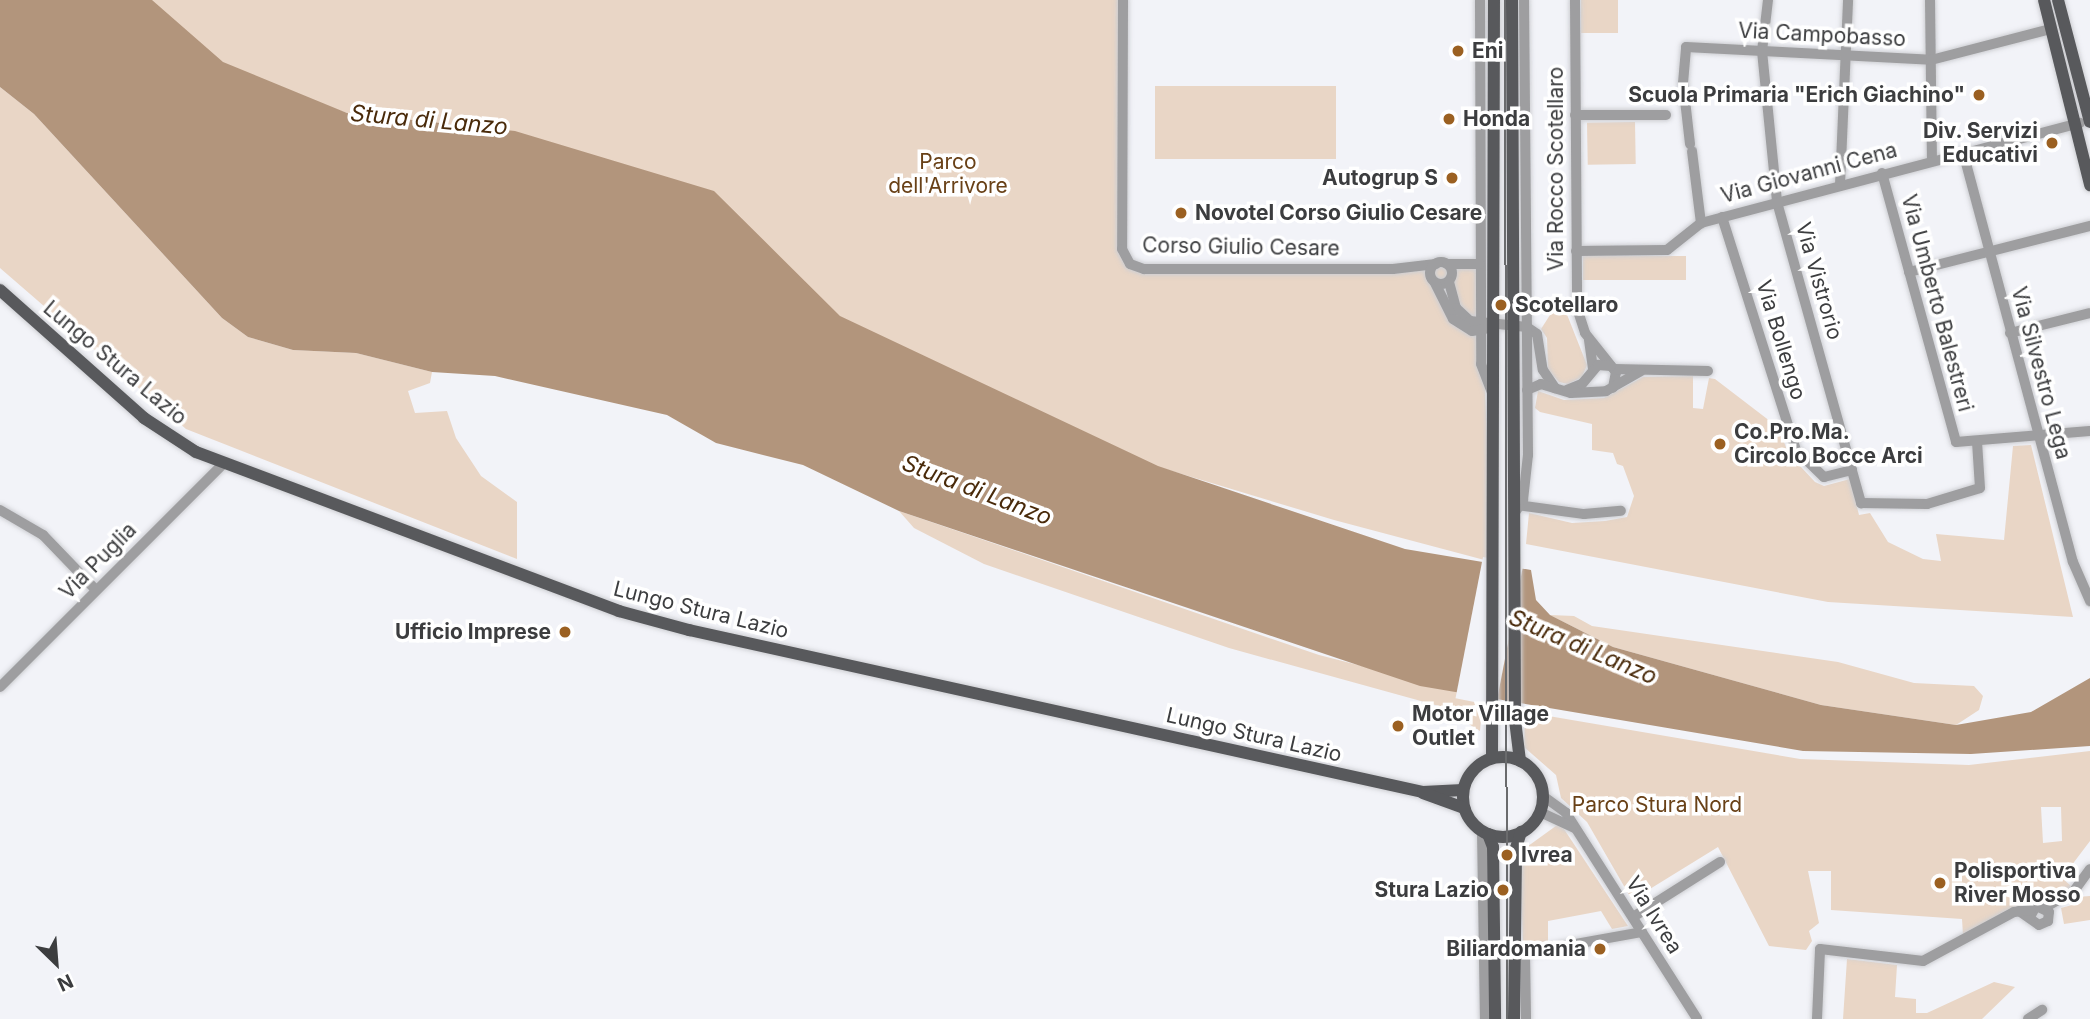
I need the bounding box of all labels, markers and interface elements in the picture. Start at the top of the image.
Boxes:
street label: Via Campobasso [1738,18,1906,52]
place label: Eni [1472,38,1504,64]
marker: Eni [1450,43,1466,59]
street label: Via Rocco Scotellaro [1543,67,1569,271]
place label: Scuola Primaria "Erich Giachino" [1628,82,1965,108]
marker: Scuola Primaria "Erich Giachino" [1971,87,1987,103]
water label: Stura di Lanzo [349,99,509,141]
place label: Honda [1463,106,1530,132]
marker: Honda [1441,111,1457,127]
place label: Div. Servizi Educativi [1922,118,2038,168]
marker: Div. Servizi Educativi [2044,135,2060,151]
street label: Via Giovanni Cena [1718,137,1900,209]
park label: Parco dell'Arrivore [888,149,1008,199]
place label: Autogrup S [1322,165,1438,191]
marker: Autogrup S [1444,170,1460,186]
street label: Via Umberto Balestreri [1896,192,1978,414]
place label: Novotel Corso Giulio Cesare [1195,200,1482,226]
marker: Novotel Corso Giulio Cesare [1173,205,1189,221]
street label: Via Vistrorio [1790,219,1848,343]
street label: Corso Giulio Cesare [1142,233,1340,261]
street label: Via Bollengo [1751,277,1811,403]
street label: Via Silvestro Lega [2006,284,2076,462]
place label: Scotellaro [1515,292,1618,318]
street label: Lungo Stura Lazio [38,296,192,430]
marker: Scotellaro [1493,297,1509,313]
place label: Co.Pro.Ma. Circolo Bocce Arci [1734,419,1923,469]
marker: Co.Pro.Ma. Circolo Bocce Arci [1712,436,1728,452]
water label: Stura di Lanzo [898,449,1056,531]
street label: Via Puglia [54,517,142,605]
street label: Lungo Stura Lazio [611,576,791,644]
water label: Stura di Lanzo [1505,603,1661,691]
place label: Ufficio Imprese [395,619,551,645]
marker: Ufficio Imprese [557,624,573,640]
place label: Motor Village Outlet [1412,701,1549,751]
street label: Lungo Stura Lazio [1164,703,1344,767]
marker: Motor Village Outlet [1390,718,1406,734]
park label: Parco Stura Nord [1572,792,1742,818]
place label: Ivrea [1521,842,1573,868]
marker: Ivrea [1499,847,1515,863]
place label: Polisportiva River Mosso [1954,858,2081,908]
street label: Via Ivrea [1620,872,1688,958]
marker: Polisportiva River Mosso [1932,875,1948,891]
place label: Stura Lazio [1374,877,1489,903]
marker: Stura Lazio [1495,882,1511,898]
north arrow [21,928,91,998]
place label: Biliardomania [1446,936,1586,962]
marker: Biliardomania [1592,941,1608,957]
text: N [54,969,77,996]

